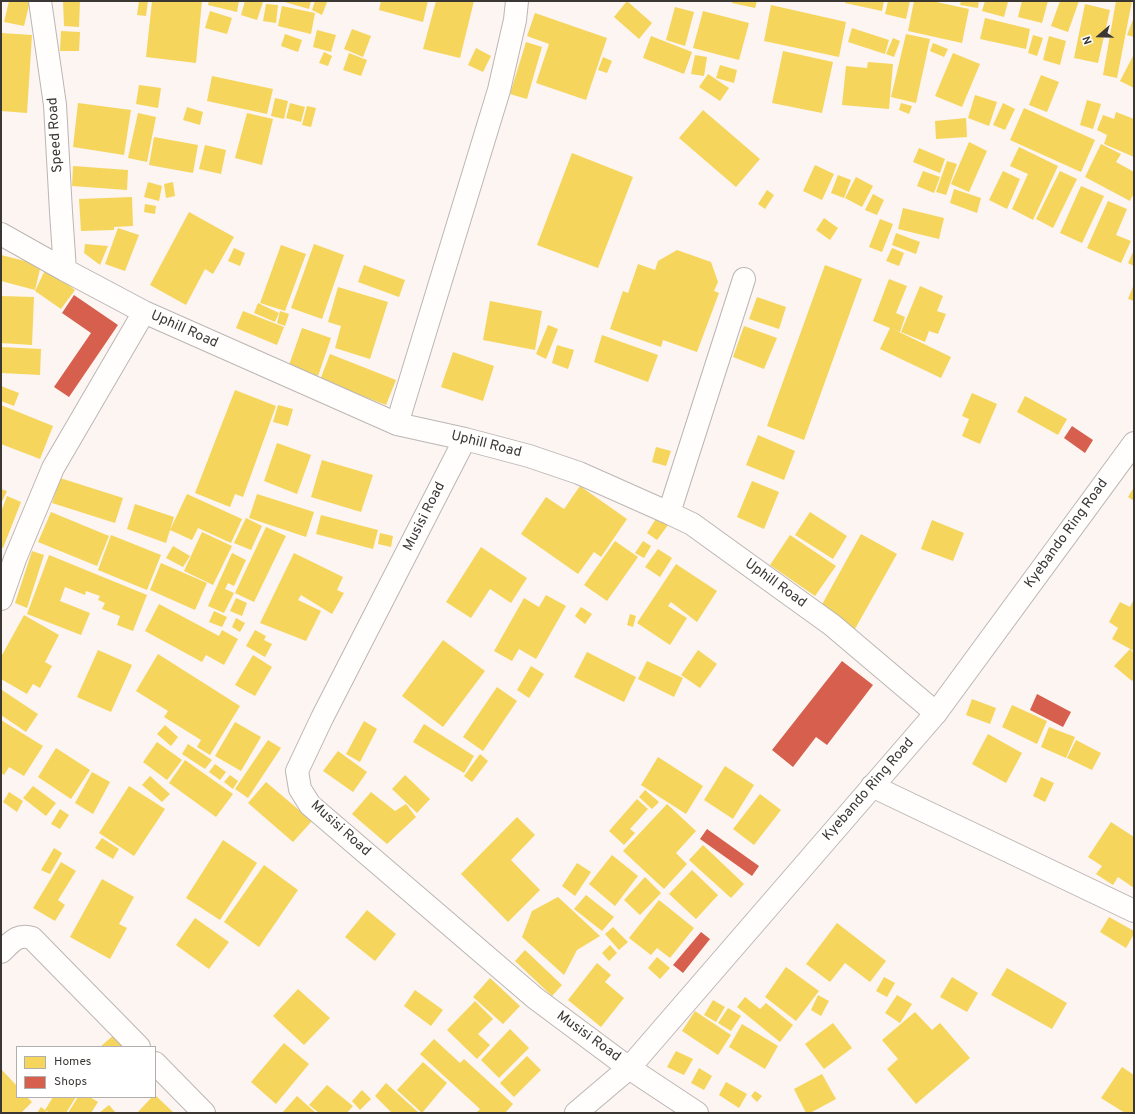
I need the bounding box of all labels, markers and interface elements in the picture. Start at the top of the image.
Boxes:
north arrow [1079,16,1119,56]
text: N [1080,34,1096,46]
street label: Speed Road [45,97,67,173]
street label: Uphill Road [148,308,220,352]
street label: Uphill Road [449,428,523,462]
street label: Kyebando Ring Road [1022,476,1112,592]
street label: Musisi Road [400,480,450,554]
street label: Uphill Road [741,556,809,612]
street label: Kyebando Ring Road [820,735,918,845]
street label: Musisi Road [306,798,374,860]
street label: Musisi Road [553,1008,623,1066]
legend [16,1046,156,1098]
text: Homes [54,1054,91,1070]
text: Shops [54,1074,87,1090]

